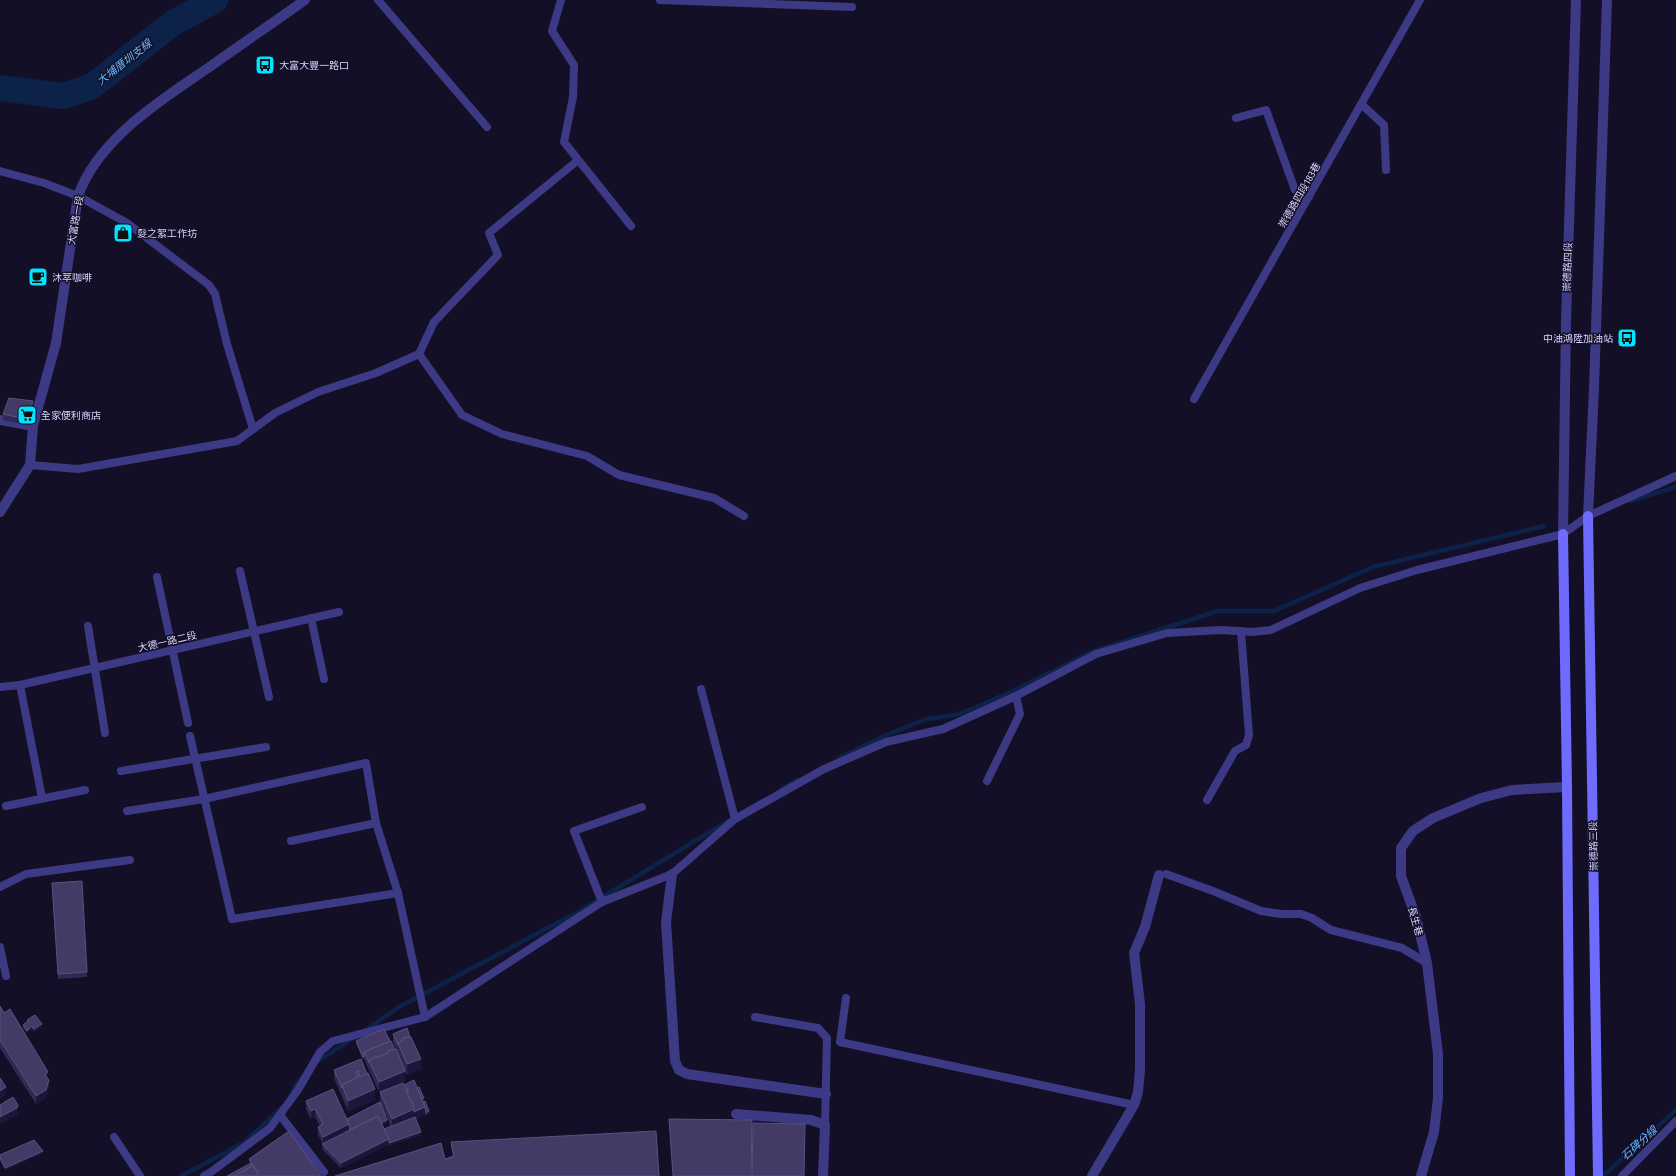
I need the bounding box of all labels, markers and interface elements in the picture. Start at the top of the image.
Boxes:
water label: 大埔厝圳支線 [94,36,156,88]
bus stop icon: 大富大豐一路口 [254,54,276,76]
place label: 大富大豐一路口 [279,60,349,72]
street label: 崇德路四段183巷 [1276,161,1323,230]
street label: 大富路一段 [66,195,86,246]
shop icon: 髮之絮工作坊 [112,222,134,244]
place label: 髮之絮工作坊 [137,228,197,240]
street label: 崇德路四段 [1561,242,1575,292]
cafe icon: 沐萃咖啡 [27,266,49,288]
place label: 沐萃咖啡 [52,272,92,284]
bus stop icon: 中油鴻陞加油站 [1616,327,1638,349]
place label: 中油鴻陞加油站 [1543,333,1613,345]
supermarket icon: 全家便利商店 [16,404,38,426]
place label: 全家便利商店 [41,410,101,422]
street label: 大德一路二段 [137,629,198,655]
street label: 崇德路三段 [1588,821,1600,871]
street label: 長生巷 [1405,905,1425,937]
water label: 石碑分線 [1619,1122,1662,1163]

